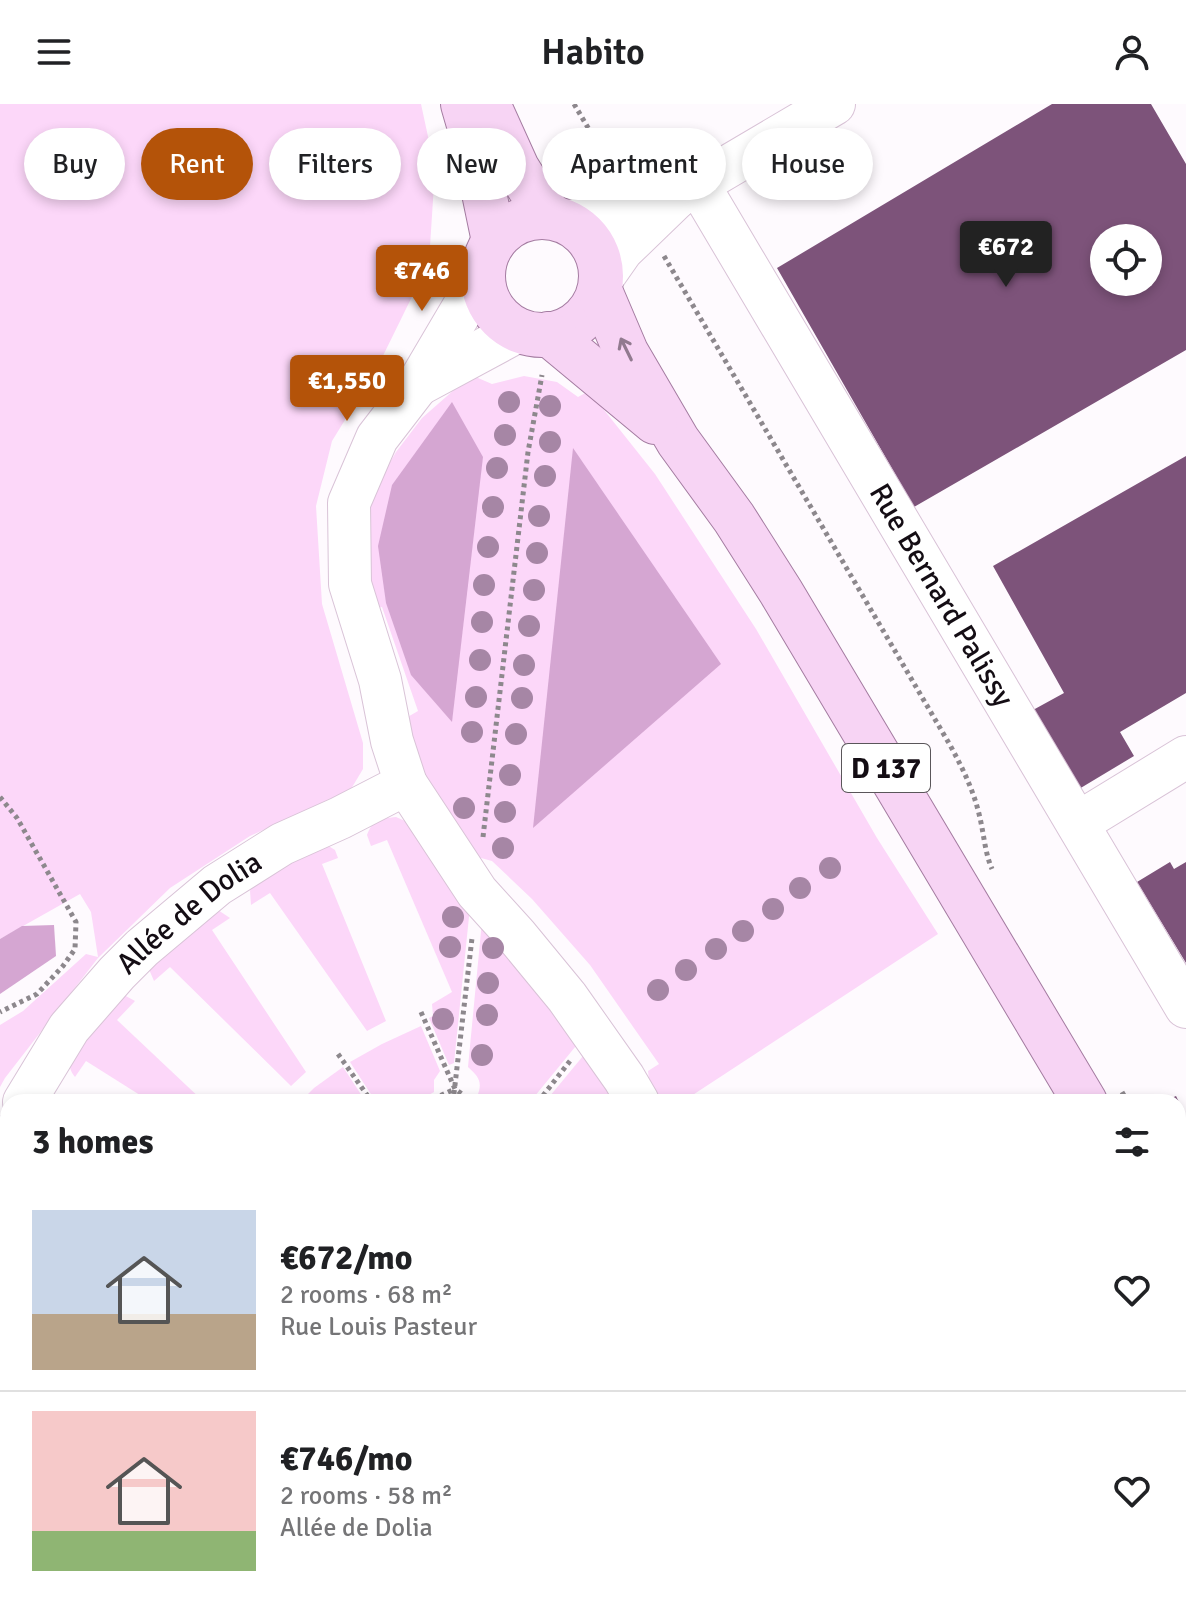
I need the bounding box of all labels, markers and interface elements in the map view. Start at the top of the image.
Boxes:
icon: menu [32,30,76,74]
text: Habito [541,30,645,75]
icon: person [1110,30,1154,74]
chip: Buy [24,128,125,200]
chip: Rent [141,128,253,200]
chip: Filters [269,128,401,200]
chip: New [417,128,526,200]
chip: Apartment [542,128,726,200]
chip: House [742,128,873,200]
pin: €672 [959,221,1053,289]
map controls [1090,224,1162,296]
button: locate [1090,224,1162,296]
text: €672 [978,231,1034,263]
pin: €746 [375,245,469,313]
text: €746 [394,255,450,287]
one-way arrow [617,338,633,362]
pin: €1,550 [282,355,412,423]
text: €1,550 [308,365,386,397]
street label: Rue Bernard Palissy [861,477,1022,714]
road number: D 137 [842,744,930,792]
street label: Allée de Dolia [109,843,269,982]
icon: filters [1110,1120,1154,1164]
text: 3 homes [32,1121,153,1163]
text: €672/mo [280,1237,413,1279]
icon: home [96,1242,192,1338]
icon: heart [1110,1268,1154,1312]
text: 2 rooms · 68 m² [280,1279,453,1311]
text: Rue Louis Pasteur [280,1311,477,1343]
text: €746/mo [280,1438,413,1480]
icon: home [96,1443,192,1539]
icon: heart [1110,1469,1154,1513]
text: 2 rooms · 58 m² [280,1480,453,1512]
text: Allée de Dolia [280,1512,433,1544]

